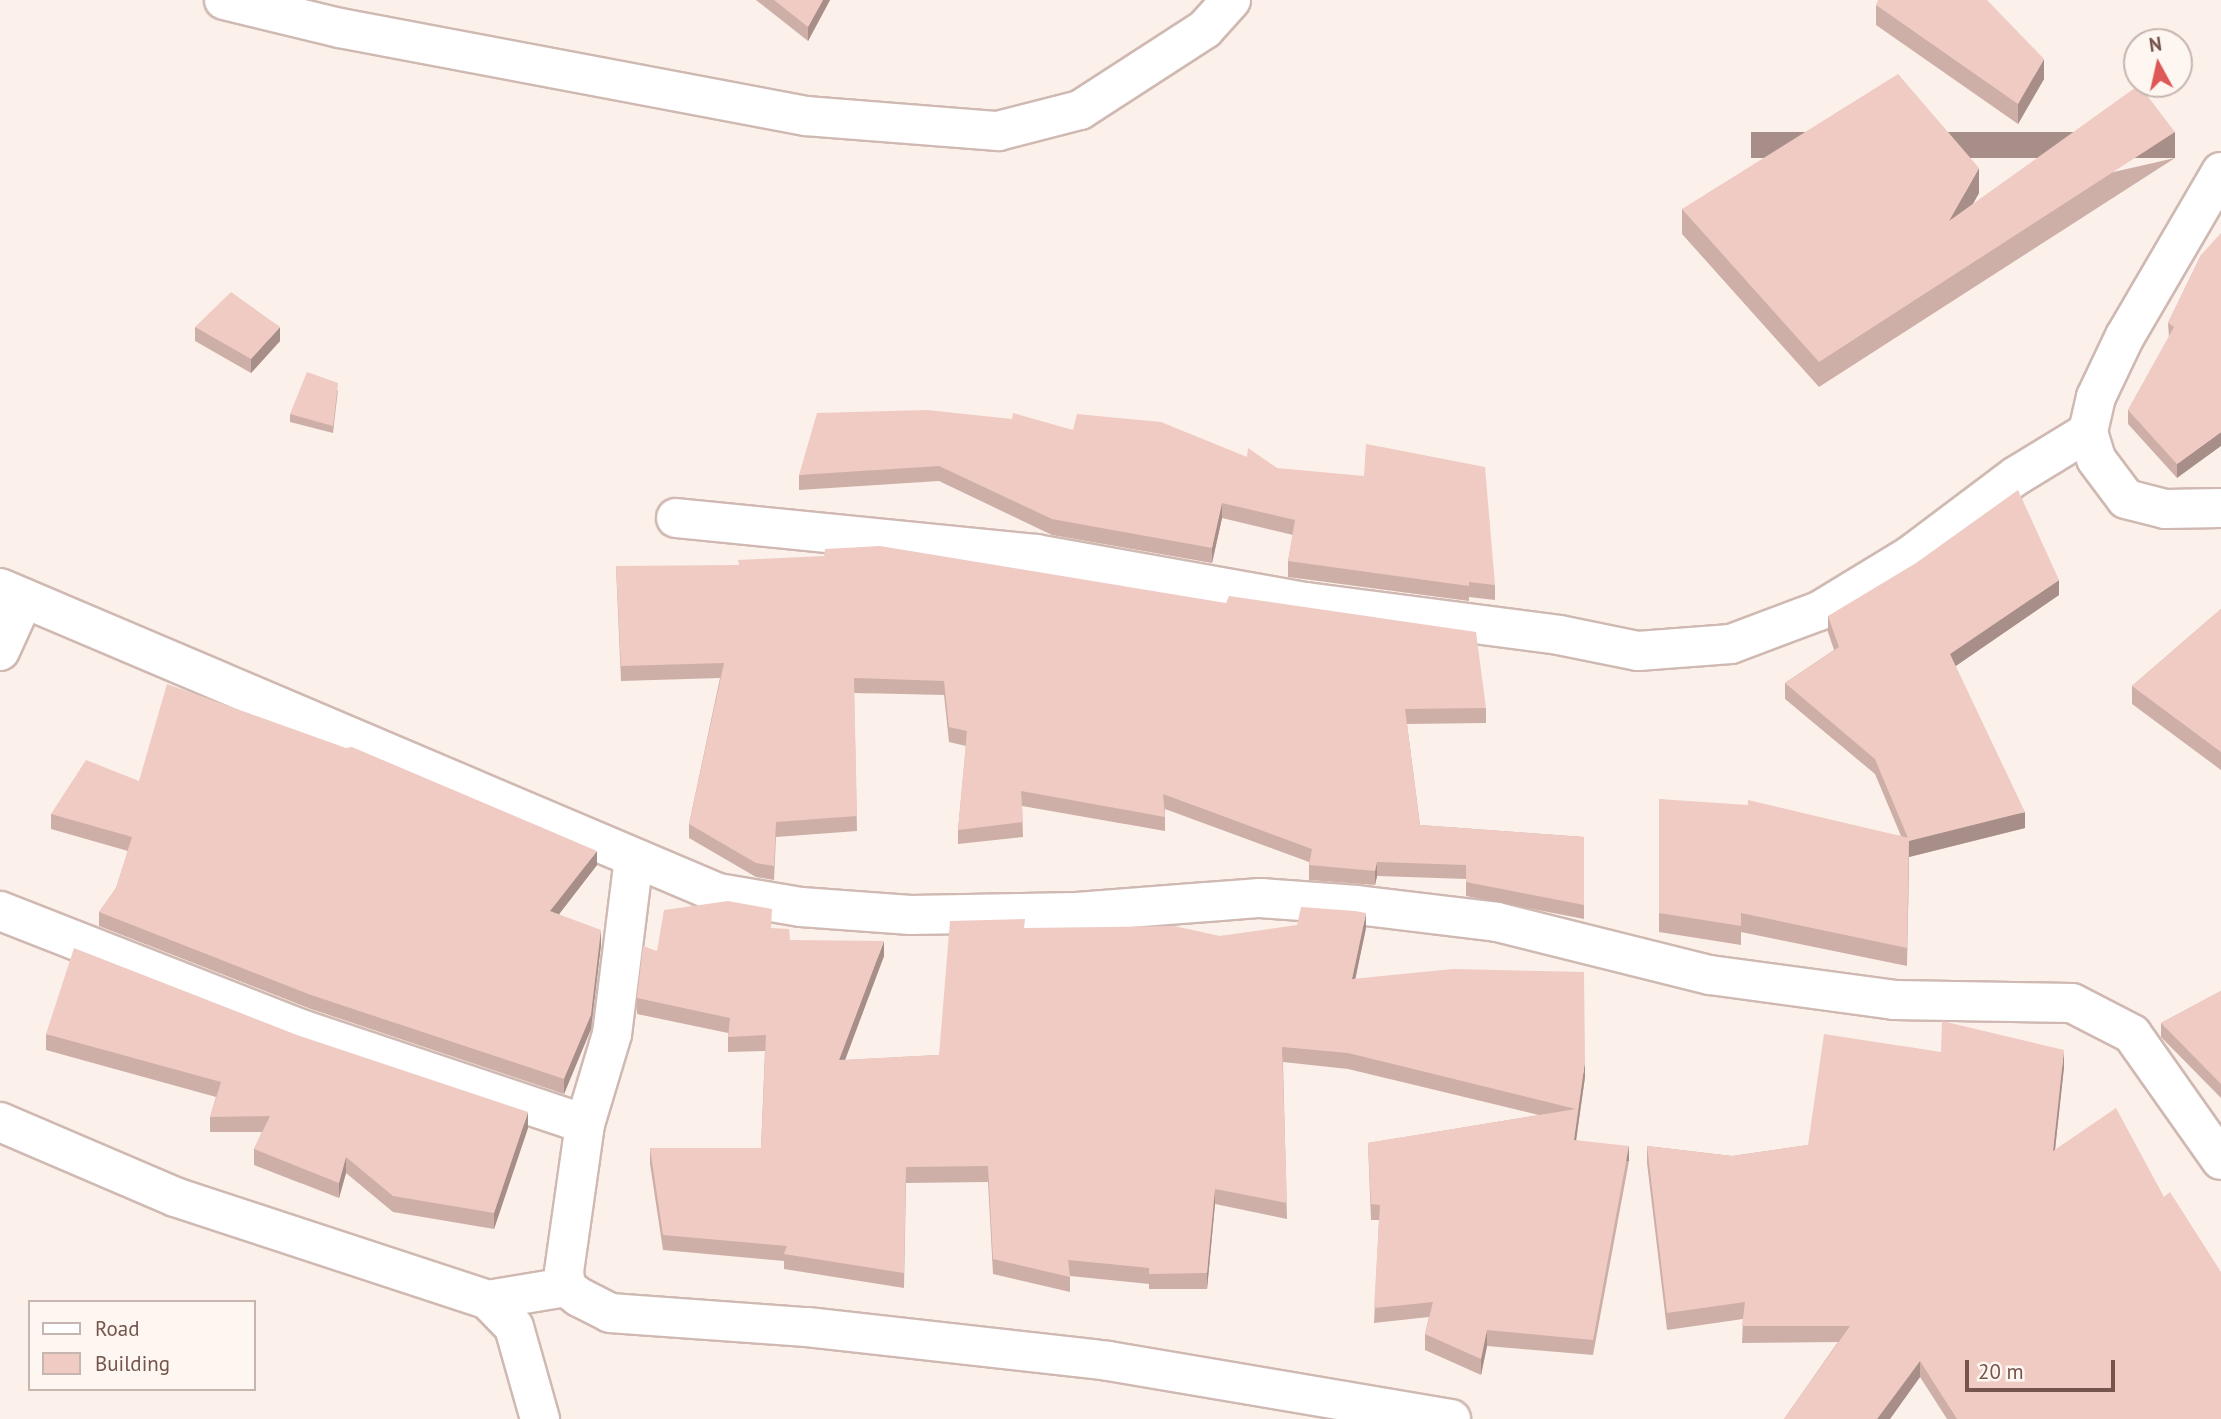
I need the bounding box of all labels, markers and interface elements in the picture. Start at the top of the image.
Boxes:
north arrow [2123,28,2193,98]
text: N [2147,31,2163,57]
legend [28,1300,256,1391]
text: Road [95,1315,139,1342]
scale bar [1969,1346,2120,1390]
text: Building [95,1350,170,1377]
text: 20 m [1978,1358,2024,1385]

